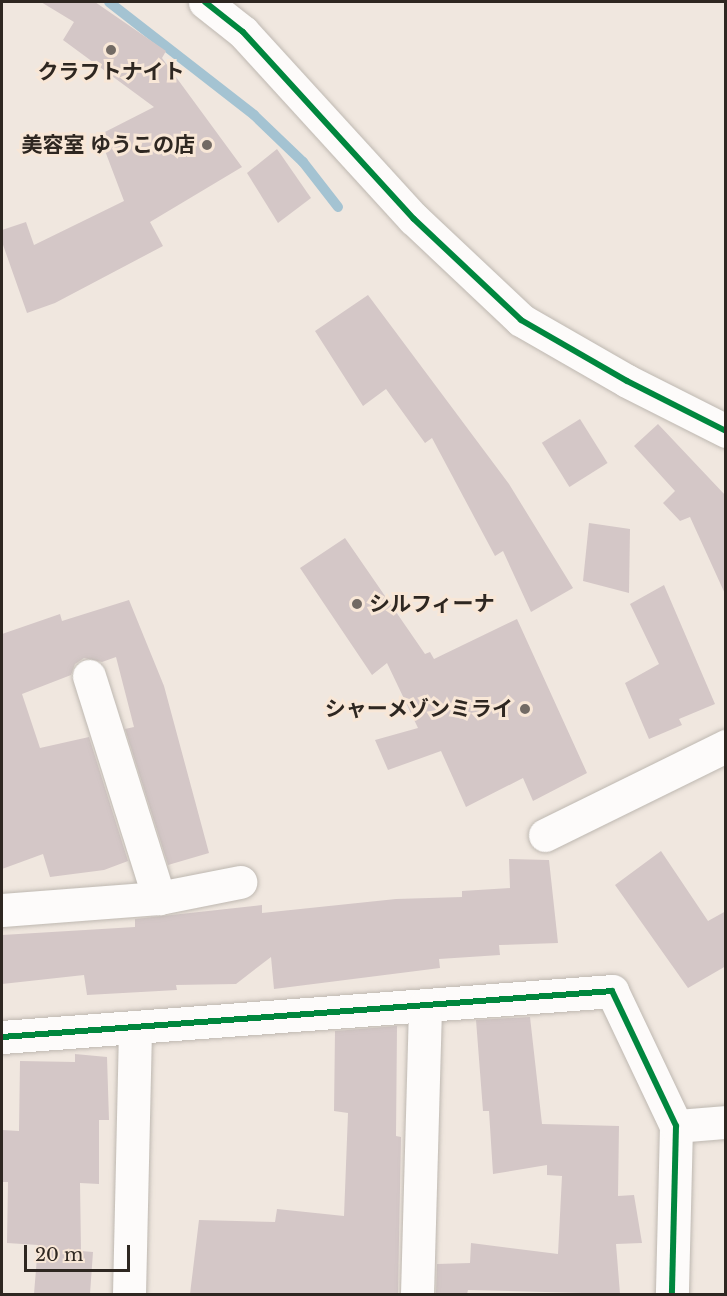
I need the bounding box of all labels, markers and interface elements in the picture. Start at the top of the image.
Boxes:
marker: クラフトナイト [104,43,118,57]
place label: クラフトナイト [38,59,184,85]
place label: 美容室 ゆうこの店 [21,132,195,158]
marker: 美容室 ゆうこの店 [200,138,214,152]
place label: シルフィーナ [369,591,495,617]
marker: シルフィーナ [350,597,364,611]
place label: シャーメゾンミライ [324,696,513,722]
marker: シャーメゾンミライ [518,702,532,716]
scale bar [27,1233,134,1271]
text: 20 m [35,1244,83,1266]

